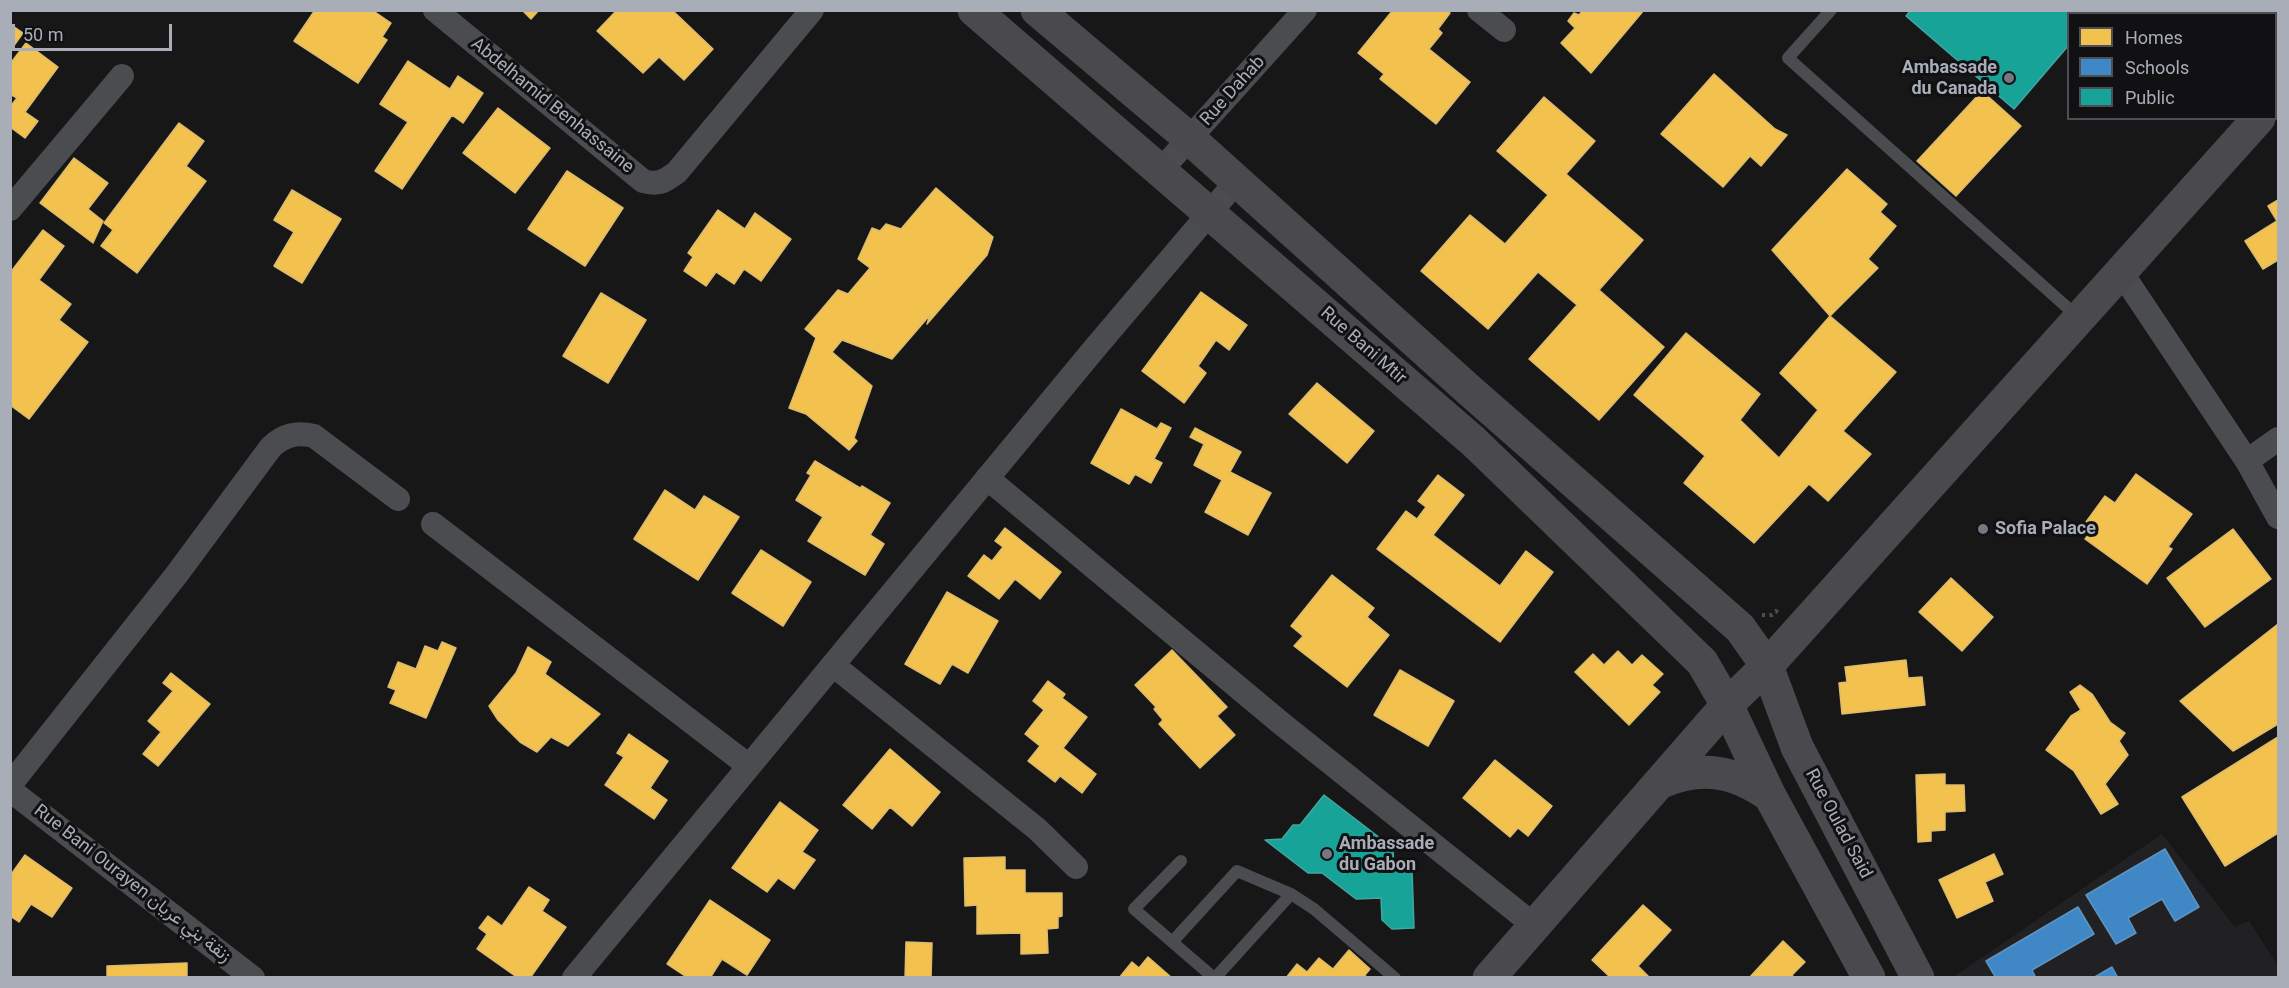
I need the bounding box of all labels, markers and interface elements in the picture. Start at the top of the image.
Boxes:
scale bar [15,12,176,50]
legend [2067,12,2277,120]
text: 50 m [23,24,63,45]
text: Homes [2125,27,2183,48]
street label: Abdelhamid Benhassaine [466,34,638,178]
street label: Rue Dahab [1196,52,1270,130]
place label: Ambassade du Canada [1902,57,1997,100]
text: Schools [2125,57,2189,78]
marker: Ambassade du Canada [2002,71,2016,85]
text: Public [2125,87,2175,108]
street label: Rue Bani Mtir [1316,303,1410,389]
place label: Sofia Palace [1995,518,2096,540]
marker: Sofia Palace [1976,522,1990,536]
street label: Rue Oulad Said [1800,765,1876,883]
street label: Rue Bani Ourayen زنقة بني عريان [29,800,235,968]
place label: Ambassade du Gabon [1339,833,1434,876]
marker: Ambassade du Gabon [1320,847,1334,861]

